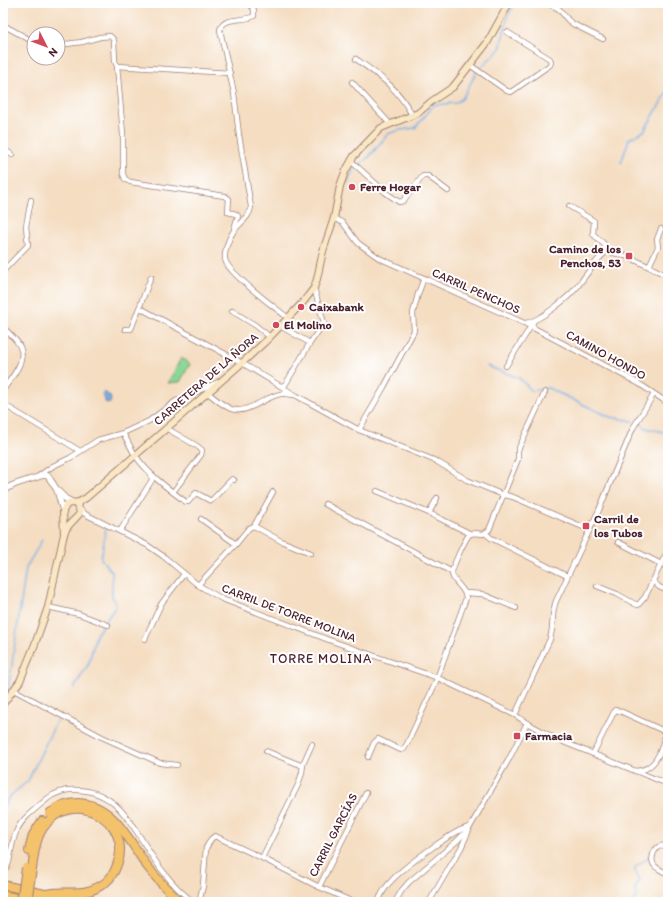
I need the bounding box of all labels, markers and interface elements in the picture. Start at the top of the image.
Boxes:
north arrow [26,26,66,66]
text: N [46,45,60,59]
place label: Ferre Hogar [360,180,421,195]
marker: Ferre Hogar [347,182,357,192]
place label: Camino de los Penchos, 53 [549,242,622,270]
marker: Camino de los Penchos, 53 [624,251,634,261]
street label: CARRIL PENCHOS [430,265,523,317]
place label: Caixabank [309,300,365,314]
marker: Caixabank [296,302,306,312]
place label: El Molino [284,318,332,332]
marker: El Molino [271,320,281,330]
street label: CAMINO HONDO [564,327,649,383]
street label: CARRETERA DE LA ÑORA [151,330,261,428]
place label: Carril de los Tubos [594,512,643,540]
marker: Carril de los Tubos [581,521,591,531]
street label: CARRIL DE TORRE MOLINA [220,581,359,645]
district label: TORRE MOLINA [270,651,372,666]
place label: Farmacia [525,729,573,743]
marker: Farmacia [512,731,522,741]
street label: CARRIL GARCÍAS [306,791,360,879]

